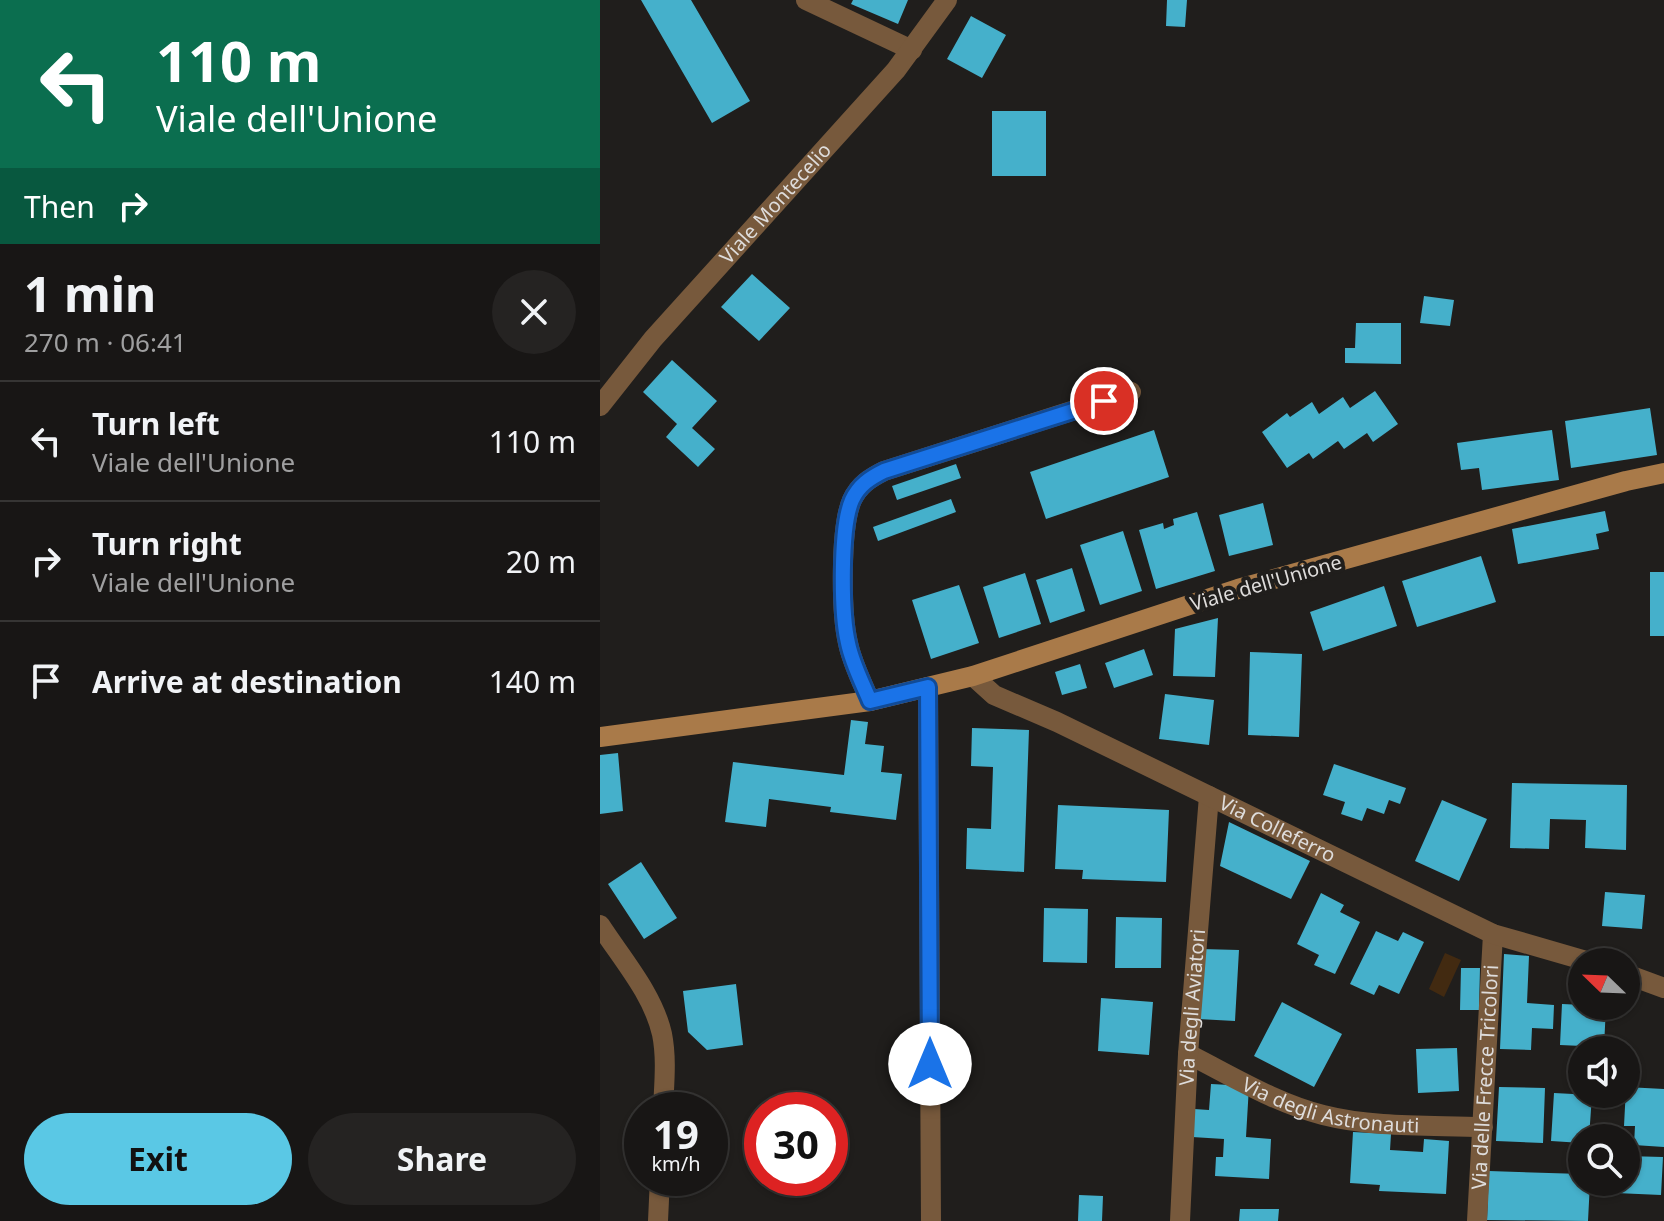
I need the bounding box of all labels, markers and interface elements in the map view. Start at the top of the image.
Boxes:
text: 110 m [156,22,321,98]
icon: left [24,32,128,136]
text: Viale dell'Unione [156,94,437,143]
street label: Viale Montecelio [713,137,837,270]
icon: right [111,184,155,228]
text: Then [24,186,95,227]
text: 1 min [24,261,156,326]
button: close [492,270,576,354]
text: 270 m · 06:41 [24,324,187,360]
pin [1070,367,1138,435]
icon: arrive [1082,379,1126,423]
text: Turn left [92,403,220,444]
icon: left [24,419,68,463]
text: 110 m [489,421,576,462]
text: Viale dell'Unione [92,444,295,480]
text: Turn right [92,523,242,564]
icon: right [24,539,68,583]
text: 20 m [506,541,576,582]
street label: Viale dell'Unione [1187,548,1345,617]
text: Viale dell'Unione [92,564,295,600]
icon: arrive [24,659,68,703]
text: Arrive at destination [92,661,402,702]
text: 140 m [489,661,576,702]
street label: Via Colleferro [1215,789,1340,869]
street label: Via degli Aviatori [1172,928,1211,1086]
north arrow [1568,948,1640,1020]
map controls [1568,948,1640,1196]
street label: Via delle Frecce Tricolori [1465,964,1504,1190]
position arrow [888,1022,972,1106]
button: sound [1568,1036,1640,1108]
street label: Via degli Astronauti [1238,1070,1420,1139]
speed limit sign: 30 [744,1092,848,1196]
text: 19 [653,1106,699,1161]
button: Exit [24,1113,292,1205]
button: Share [308,1113,576,1205]
button: search [1568,1124,1640,1196]
text: km/h [651,1150,701,1177]

